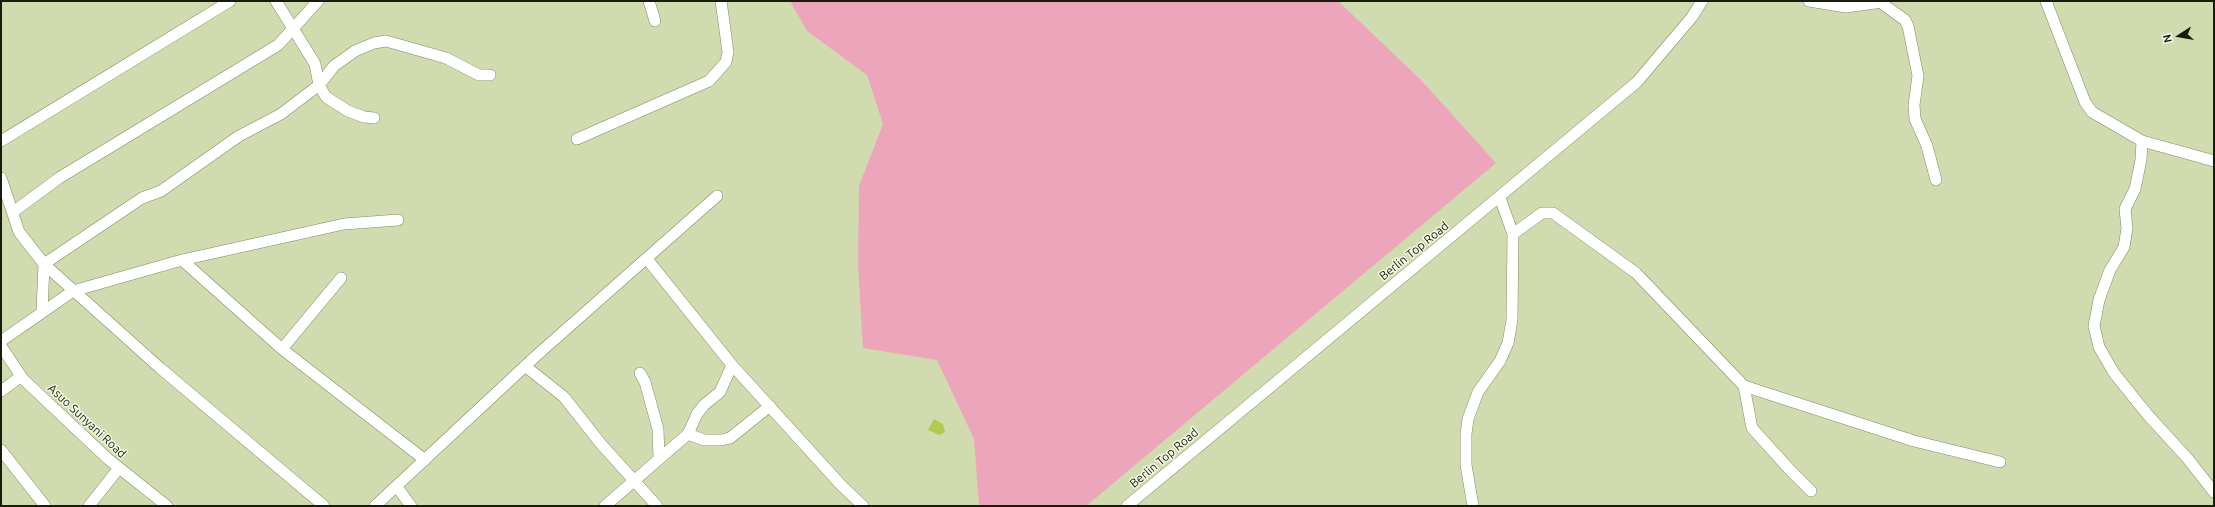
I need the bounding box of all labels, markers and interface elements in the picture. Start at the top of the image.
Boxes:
north arrow [2159,16,2199,56]
text: N [2161,33,2174,44]
street label: Berlin Top Road [1376,219,1452,283]
street label: Asuo Sunyani Road [45,381,129,461]
street label: Berlin Top Road [1127,425,1201,491]

